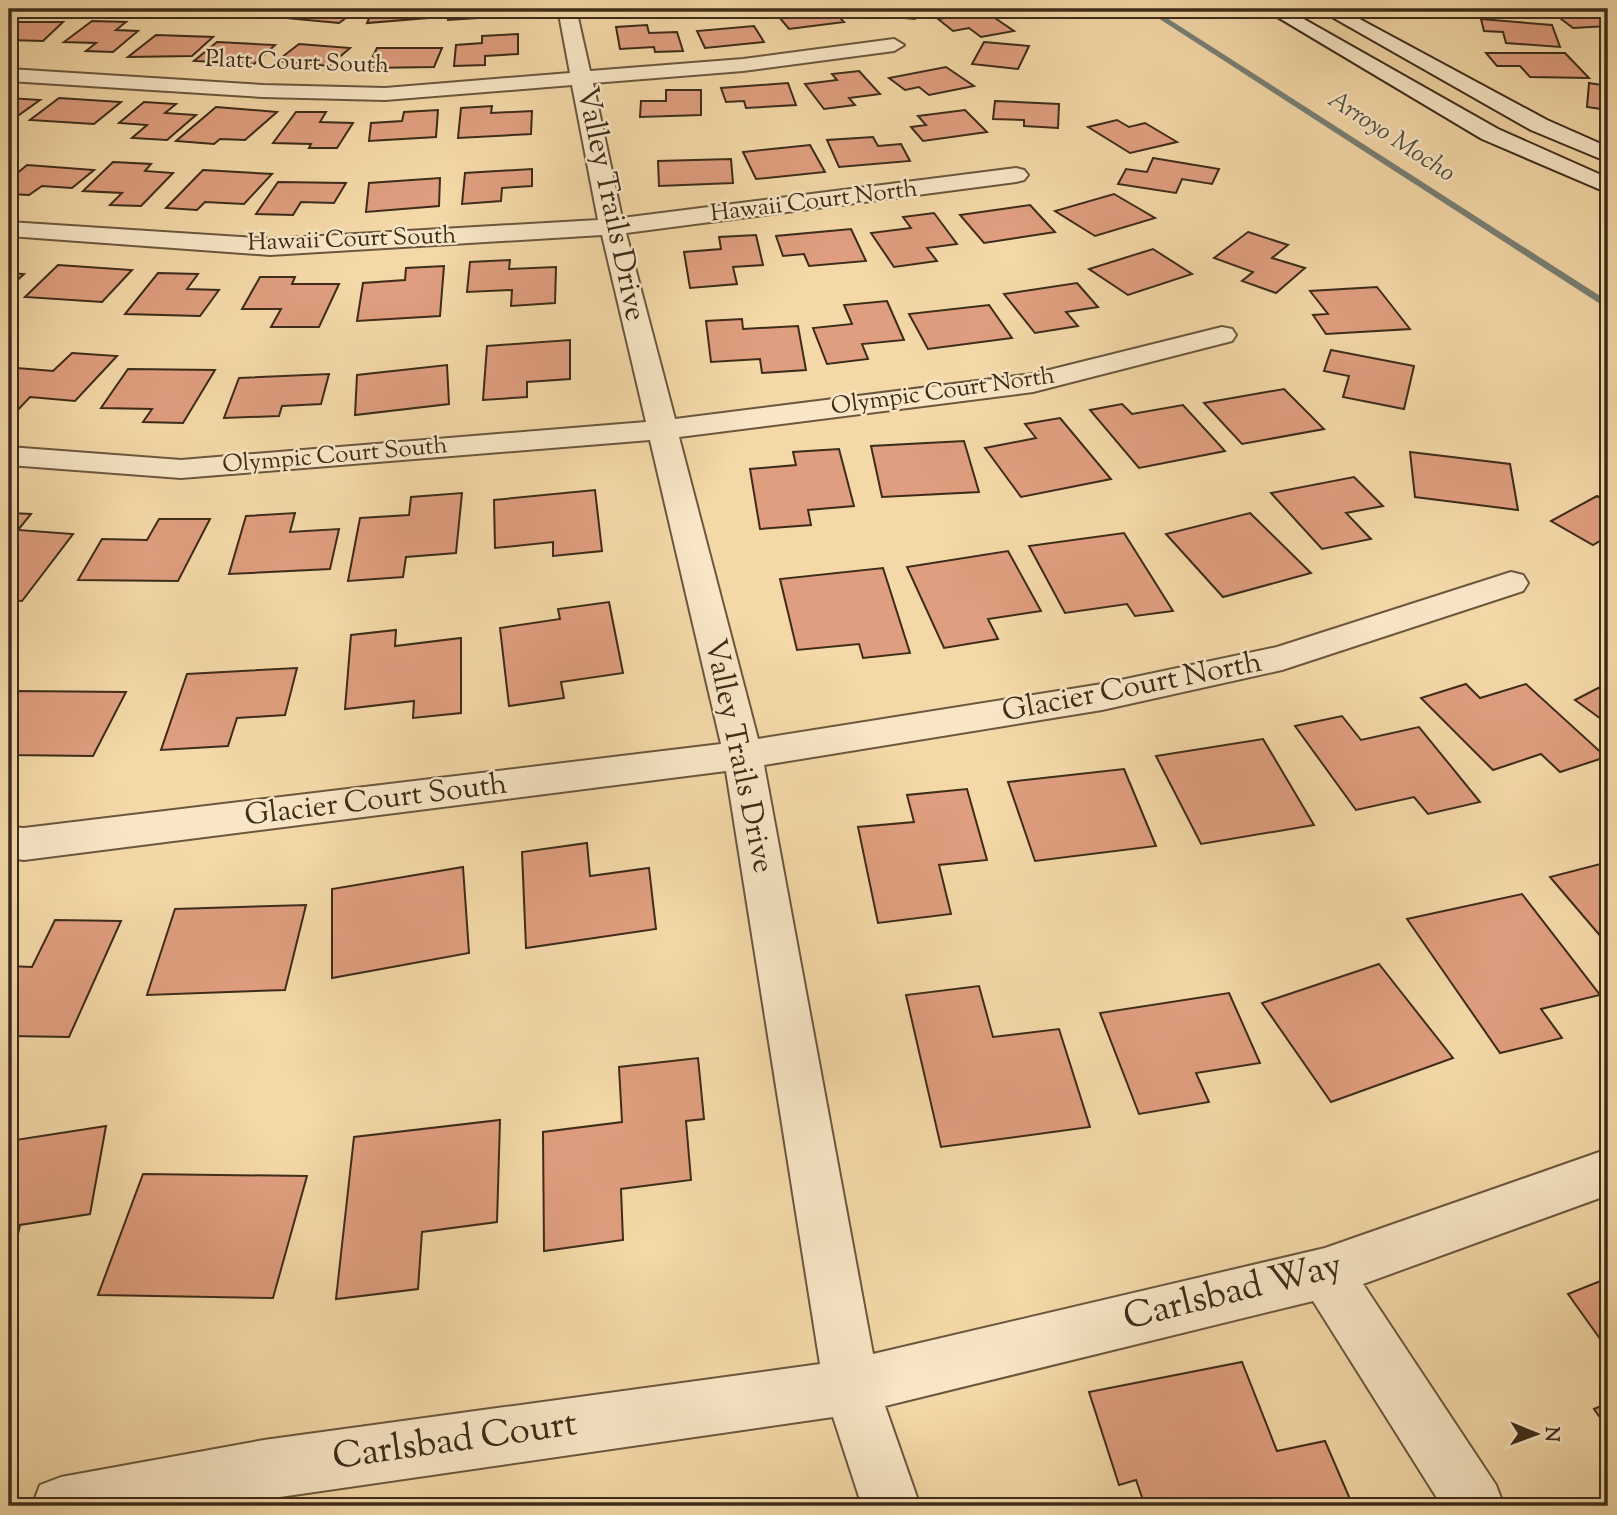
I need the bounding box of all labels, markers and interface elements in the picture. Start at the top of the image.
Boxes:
street label: Platt Court South [204,43,390,83]
water label: Arroyo Mocho [1320,82,1462,192]
street label: Valley Trails Drive [564,83,656,325]
street label: Hawaii Court North [708,172,920,232]
street label: Hawaii Court South [247,219,457,261]
street label: Olympic Court North [829,359,1057,425]
street label: Olympic Court South [221,429,449,483]
street label: Valley Trails Drive [692,635,784,877]
street label: Glacier Court North [998,642,1266,734]
street label: Glacier Court South [242,764,510,838]
street label: Carlsbad Way [1118,1240,1348,1346]
street label: Carlsbad Court [329,1398,581,1486]
north arrow [1502,1400,1572,1470]
text: N [1537,1426,1564,1442]

